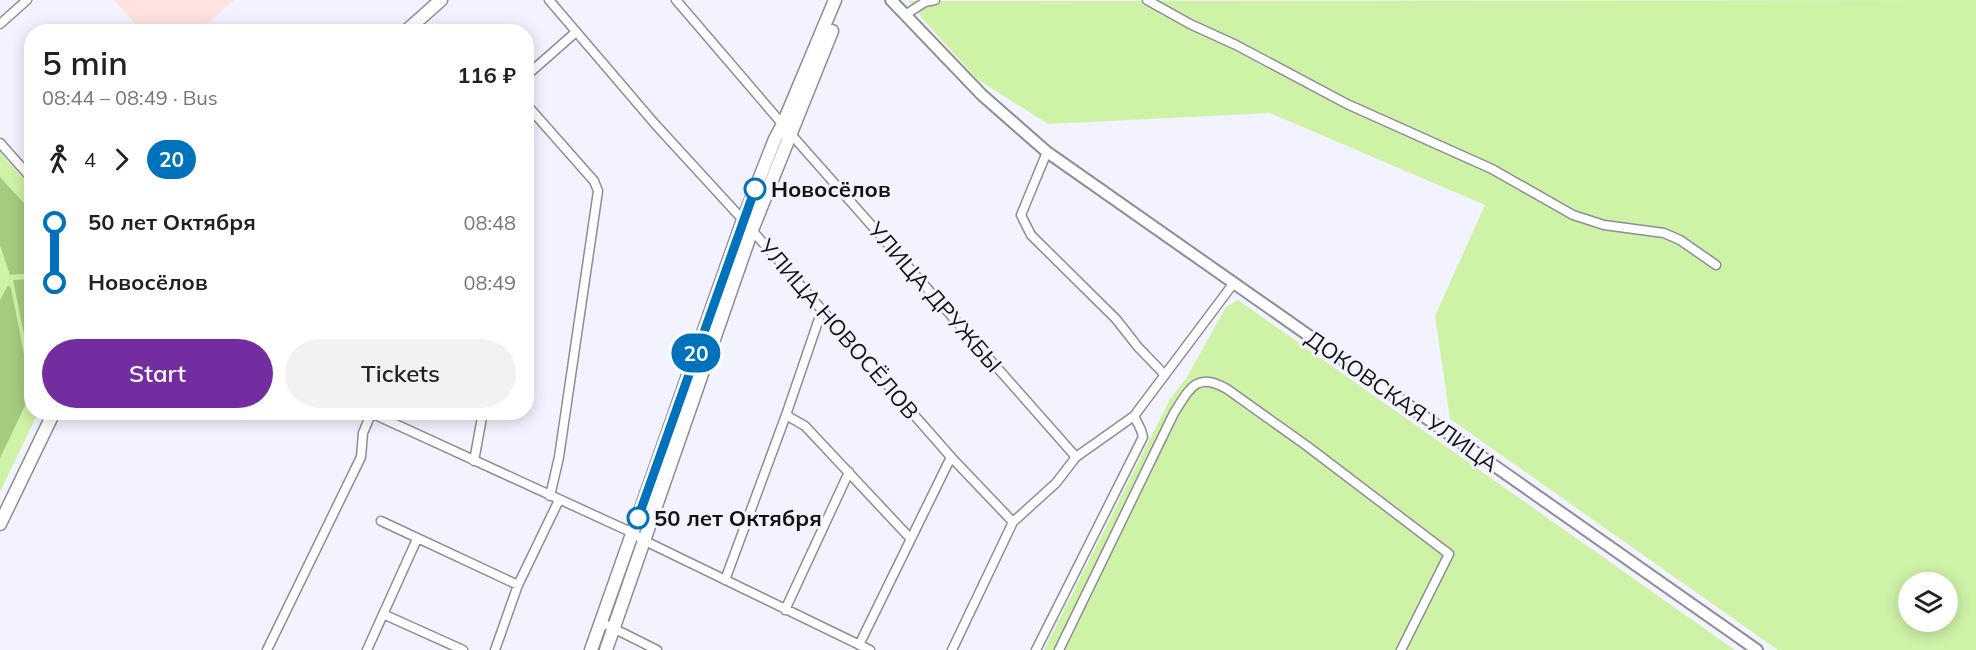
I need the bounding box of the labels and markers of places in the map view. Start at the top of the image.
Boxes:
place label: Новосёлов [771,175,891,203]
marker: Новосёлов [744,178,766,200]
place label: 50 лет Октября [654,504,822,532]
marker: 50 лет Октября [627,507,649,529]

